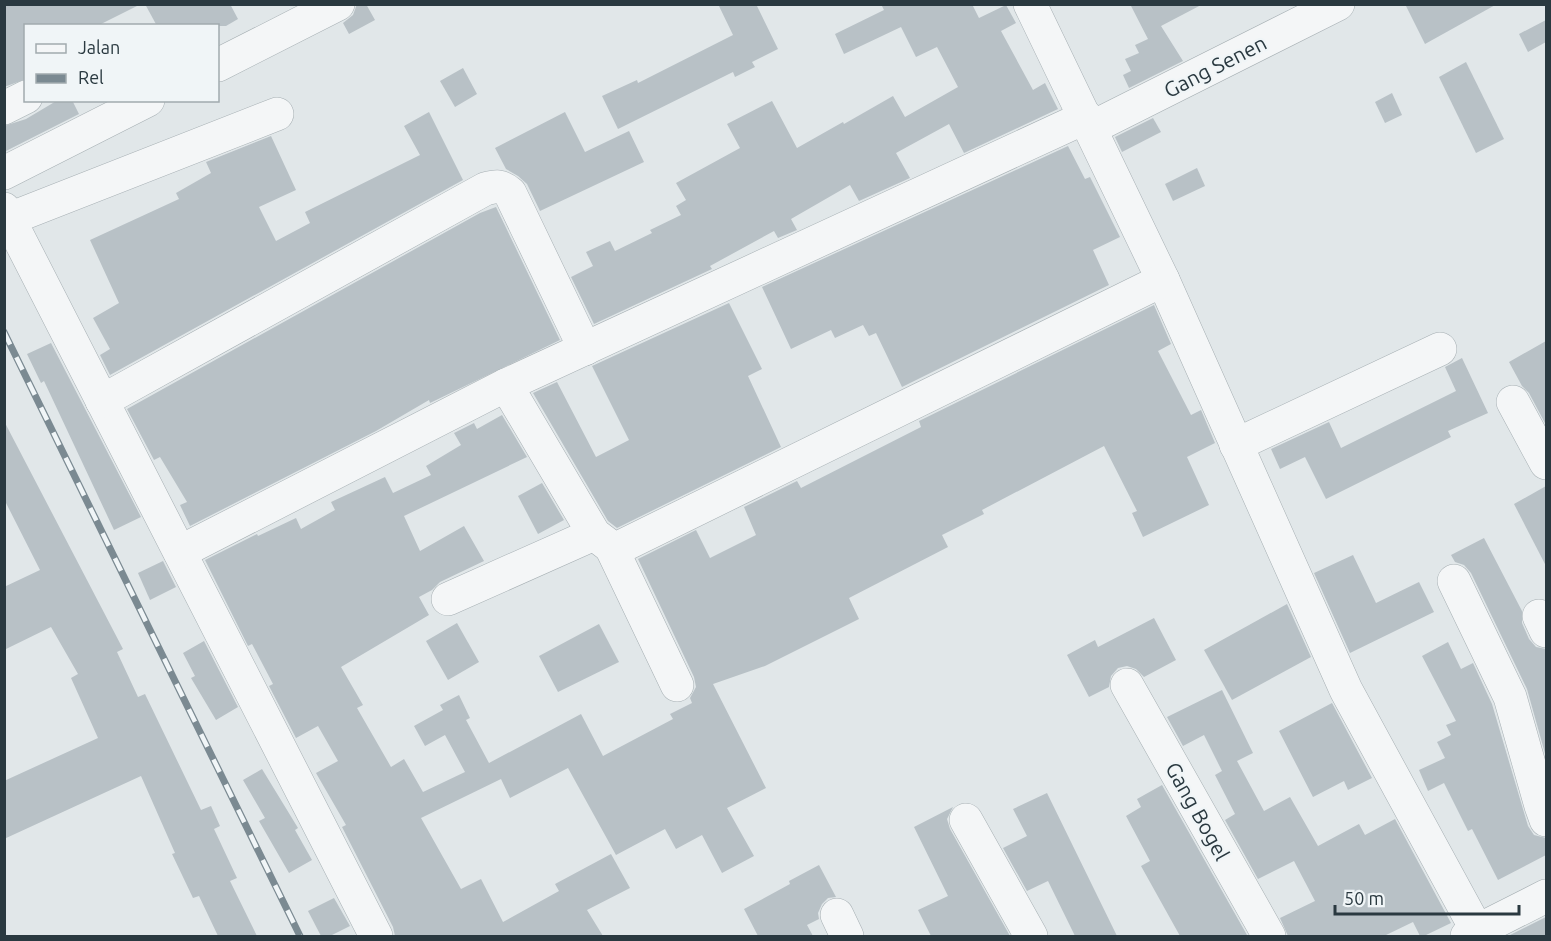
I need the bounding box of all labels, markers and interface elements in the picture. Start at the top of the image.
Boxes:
legend [24,24,219,102]
street label: Gang Senen [1160,30,1270,102]
text: Jalan [78,37,120,57]
text: Rel [78,67,104,87]
street label: Gang Bogel [1161,758,1235,864]
scale bar [1335,878,1520,916]
text: 50 m [1344,888,1384,908]

